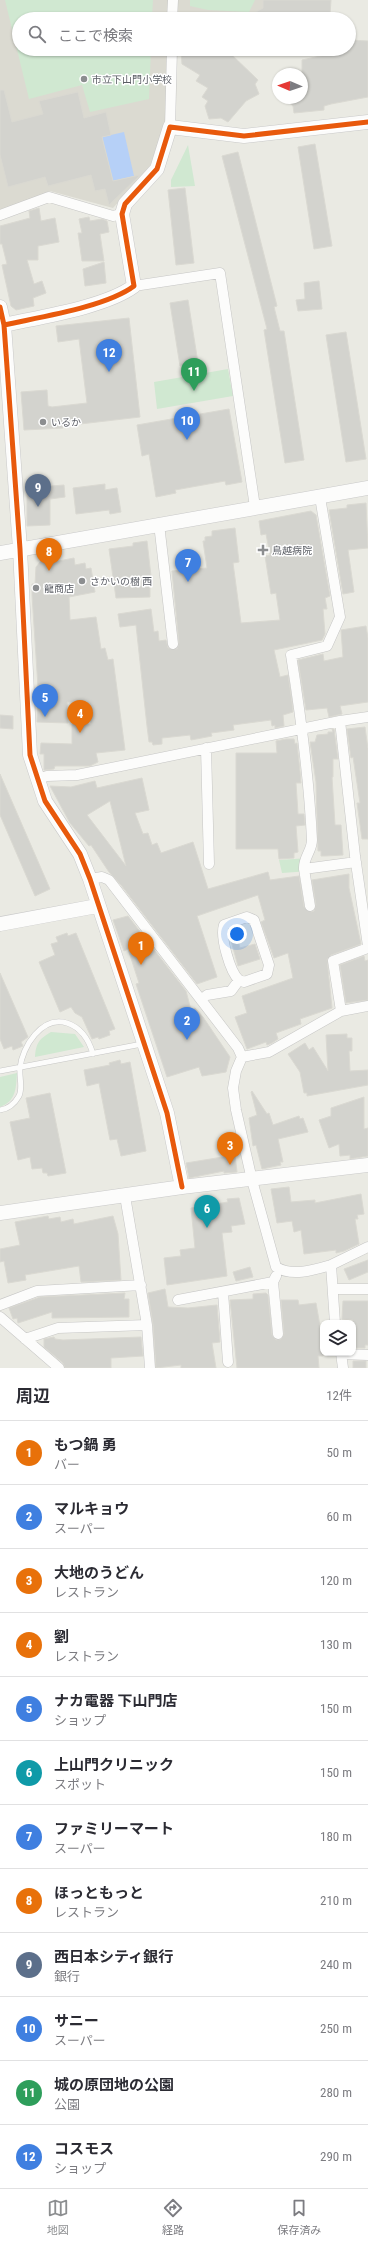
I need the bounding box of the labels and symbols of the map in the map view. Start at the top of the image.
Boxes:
north arrow [272,68,308,104]
marker: 市立下山門小学校 [79,74,89,84]
place label: 市立下山門小学校 [92,74,172,85]
pin: 12 [96,339,122,372]
pin: 11 [181,358,207,391]
pin: 10 [174,407,200,440]
marker: いるか [38,417,48,427]
place label: いるか [51,417,81,428]
pin: 9 [25,474,51,507]
pin: 8 [36,538,62,571]
marker: 鳥越病院 [257,544,269,556]
place label: 鳥越病院 [272,545,312,556]
pin: 7 [175,549,201,582]
marker: さかいの樹 西 [77,576,87,586]
place label: さかいの樹 西 [90,576,152,587]
marker: 龍商店 [31,583,41,593]
place label: 龍商店 [44,583,74,594]
pin: 5 [32,684,58,717]
pin: 4 [67,700,93,733]
your location [227,924,247,944]
pin: 1 [128,932,154,965]
pin: 2 [174,1007,200,1040]
pin: 3 [217,1132,243,1165]
pin: 6 [194,1195,220,1228]

